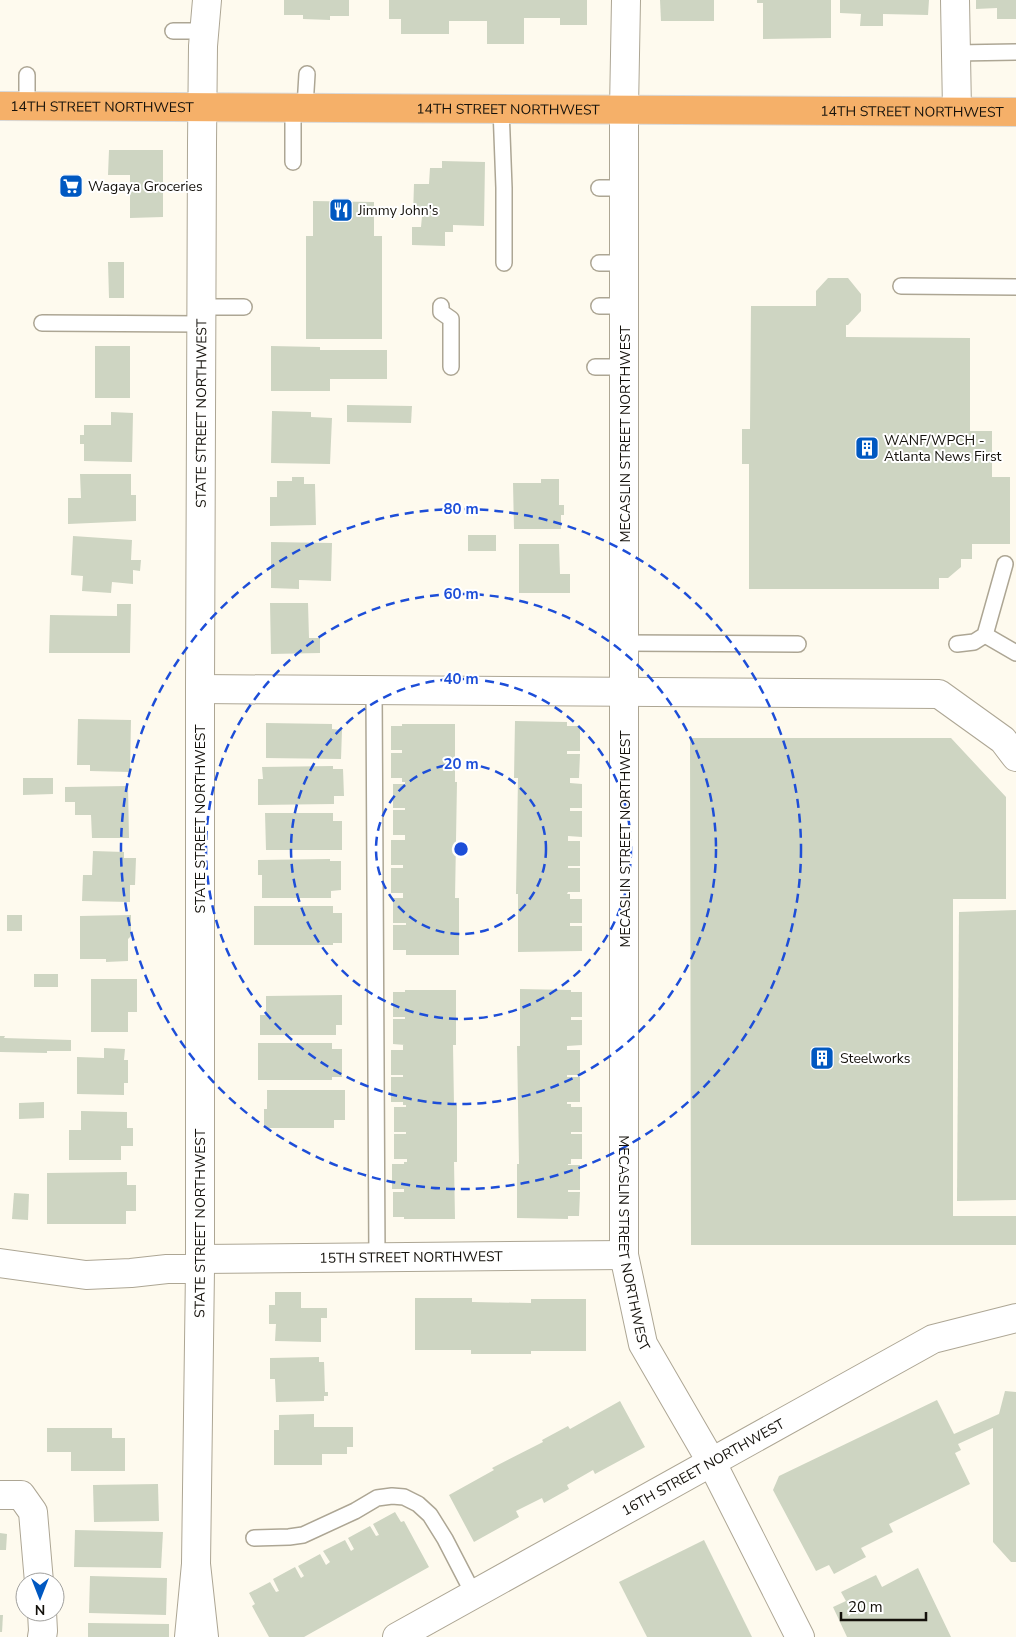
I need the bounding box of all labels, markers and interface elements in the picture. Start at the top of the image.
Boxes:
street label: 14TH STREET NORTHWEST [10,97,194,117]
street label: 14TH STREET NORTHWEST [416,99,600,120]
street label: 14TH STREET NORTHWEST [820,102,1004,122]
supermarket icon: Wagaya Groceries [58,173,84,199]
place label: Wagaya Groceries [88,177,203,196]
restaurant icon: Jimmy John's [328,197,354,223]
place label: Jimmy John's [357,201,439,220]
street label: STATE STREET NORTHWEST [192,318,211,508]
street label: MECASLIN STREET NORTHWEST [616,325,635,543]
place label: WANF/WPCH - Atlanta News First [884,431,1002,466]
building icon: WANF/WPCH - Atlanta News First [854,435,880,461]
text: 80 m [443,499,479,519]
text: 60 m [443,584,479,604]
text: 40 m [443,669,479,689]
street label: STATE STREET NORTHWEST [191,724,210,913]
street label: MECASLIN STREET NORTHWEST [616,730,635,948]
text: 20 m [443,754,479,774]
centre of rings [452,840,470,858]
building icon: Steelworks [809,1045,835,1071]
place label: Steelworks [840,1049,911,1068]
street label: STATE STREET NORTHWEST [190,1128,210,1318]
street label: MECASLIN STREET NORTHWEST [613,1135,654,1355]
street label: 15TH STREET NORTHWEST [319,1247,503,1268]
street label: 16TH STREET NORTHWEST [618,1414,788,1520]
north arrow [15,1572,65,1622]
scale bar [841,1590,926,1622]
text: 20 m [848,1597,883,1617]
text: N [35,1600,45,1619]

